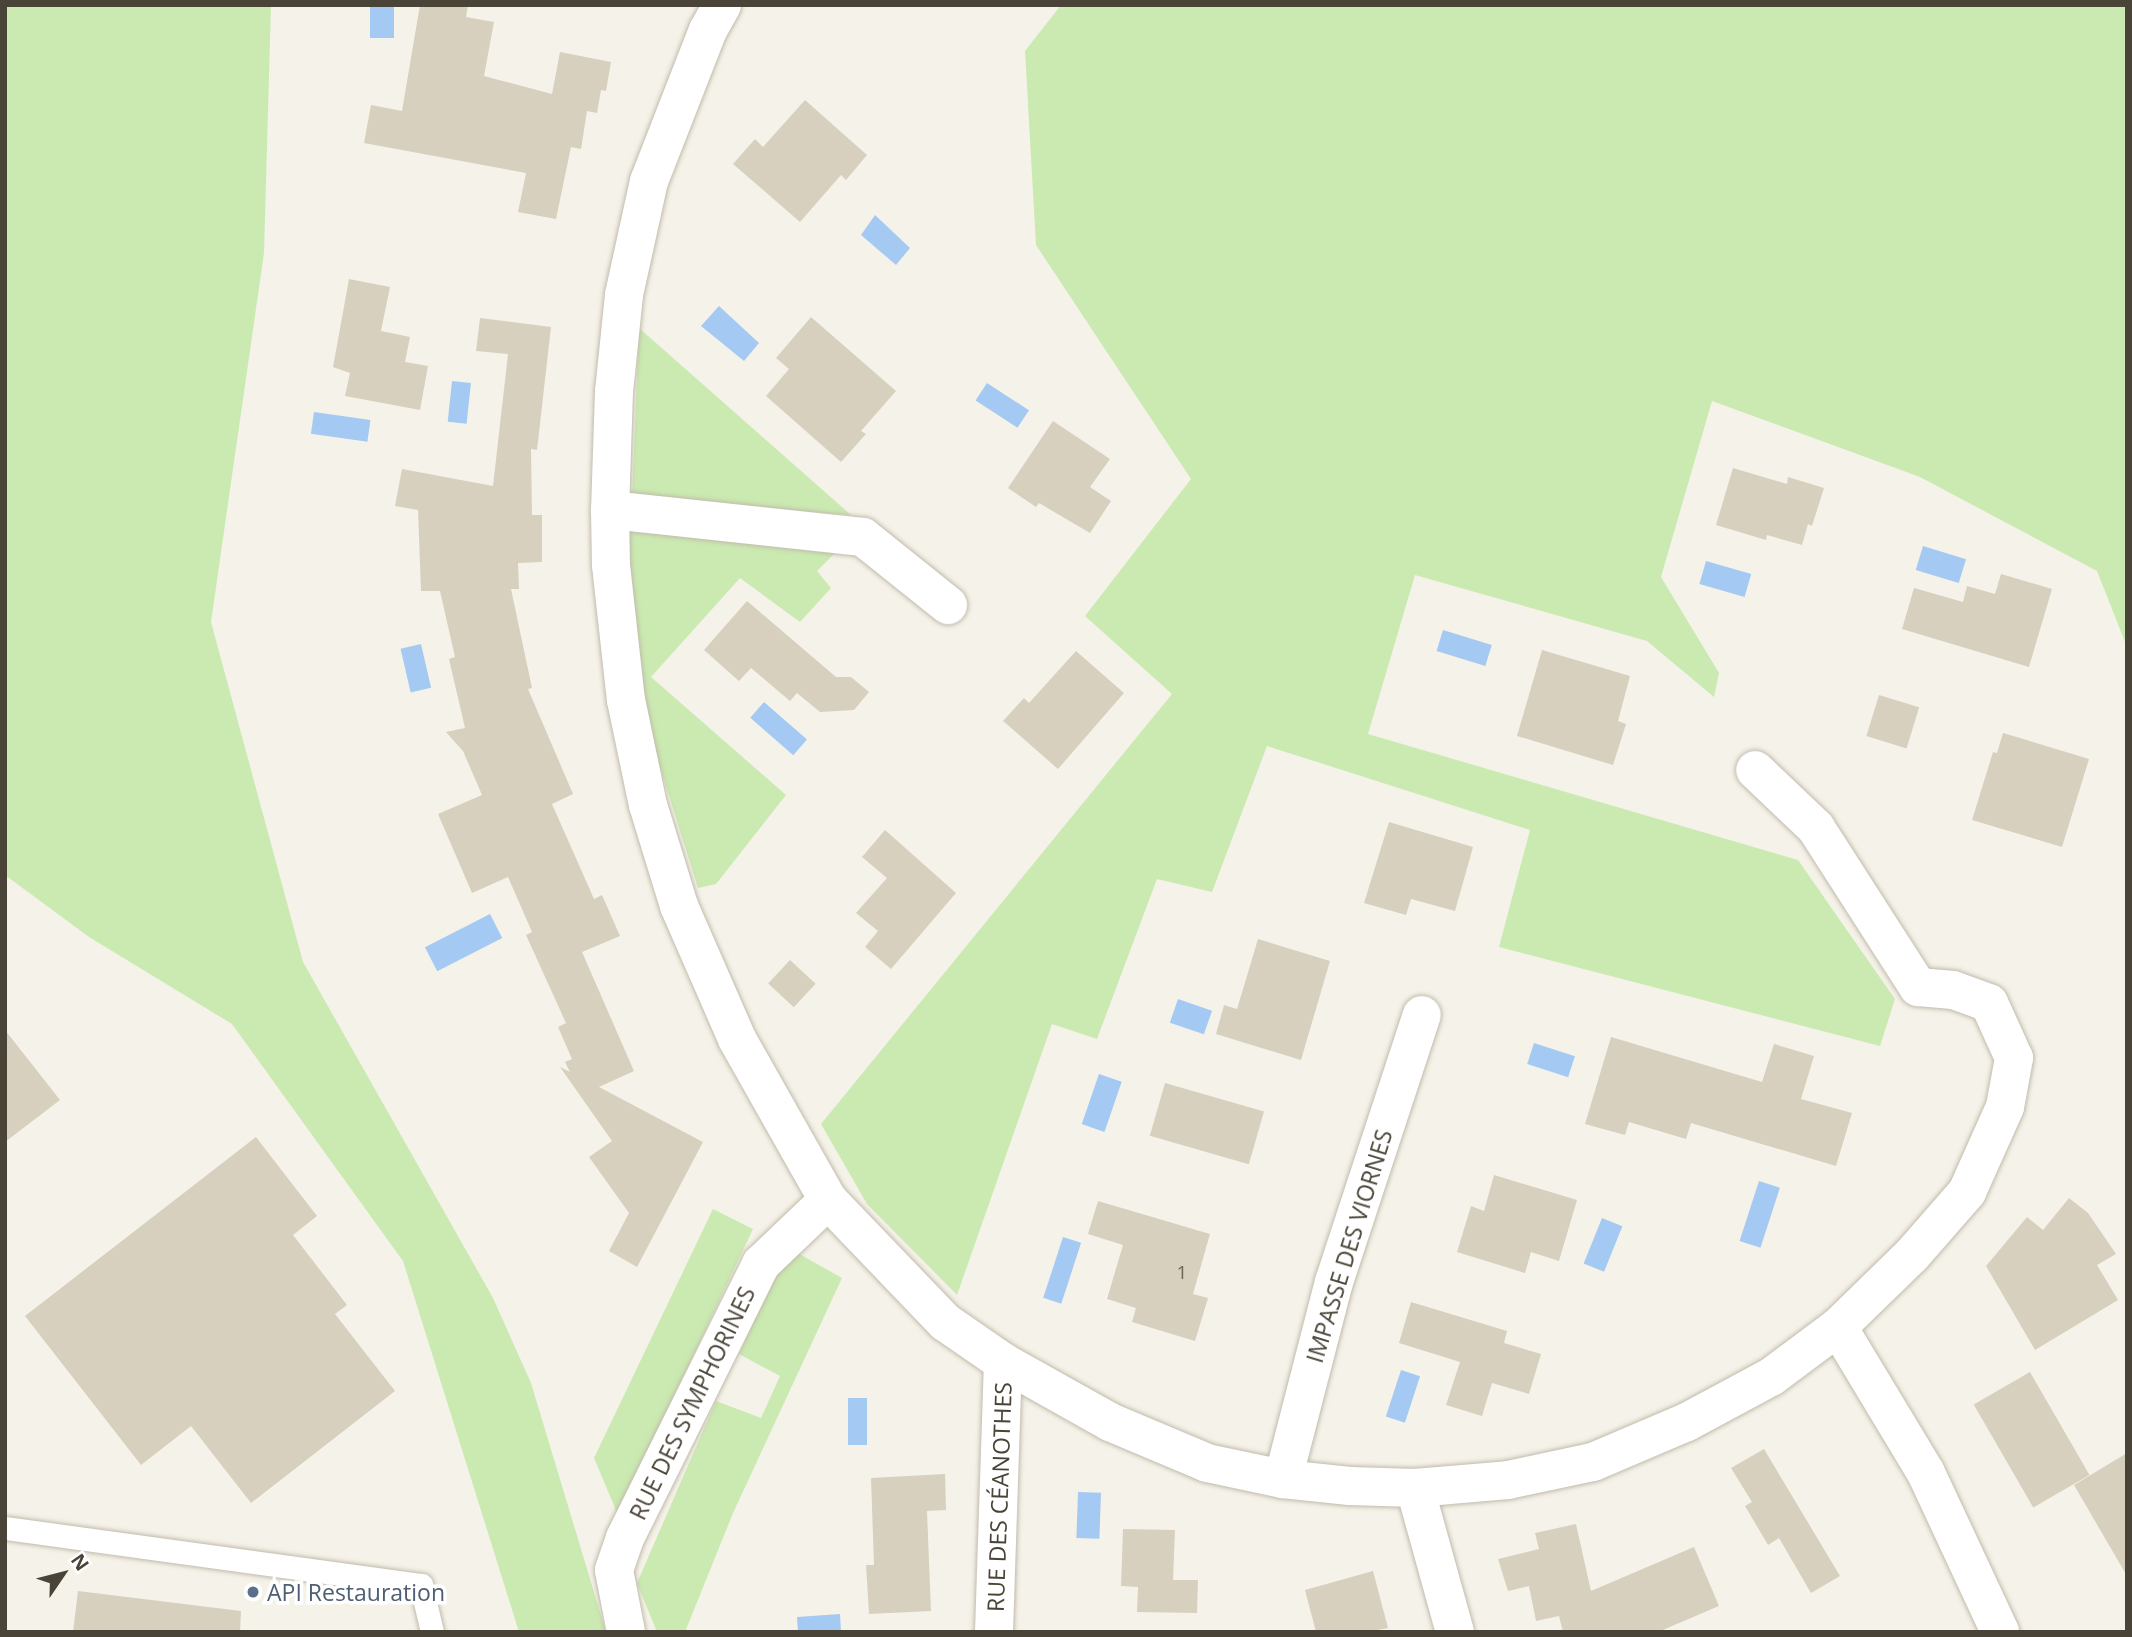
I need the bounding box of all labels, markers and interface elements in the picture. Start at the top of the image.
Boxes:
street label: IMPASSE DES VIORNES [1300,1126,1398,1366]
house number: 1 [1177,1262,1187,1284]
street label: RUE DES SYMPHORINES [623,1282,761,1524]
street label: RUE DES CÉANOTHES [981,1382,1017,1612]
north arrow [28,1539,98,1609]
text: N [65,1548,95,1576]
place label: API Restauration [267,1578,445,1606]
marker: API Restauration [245,1584,261,1600]

